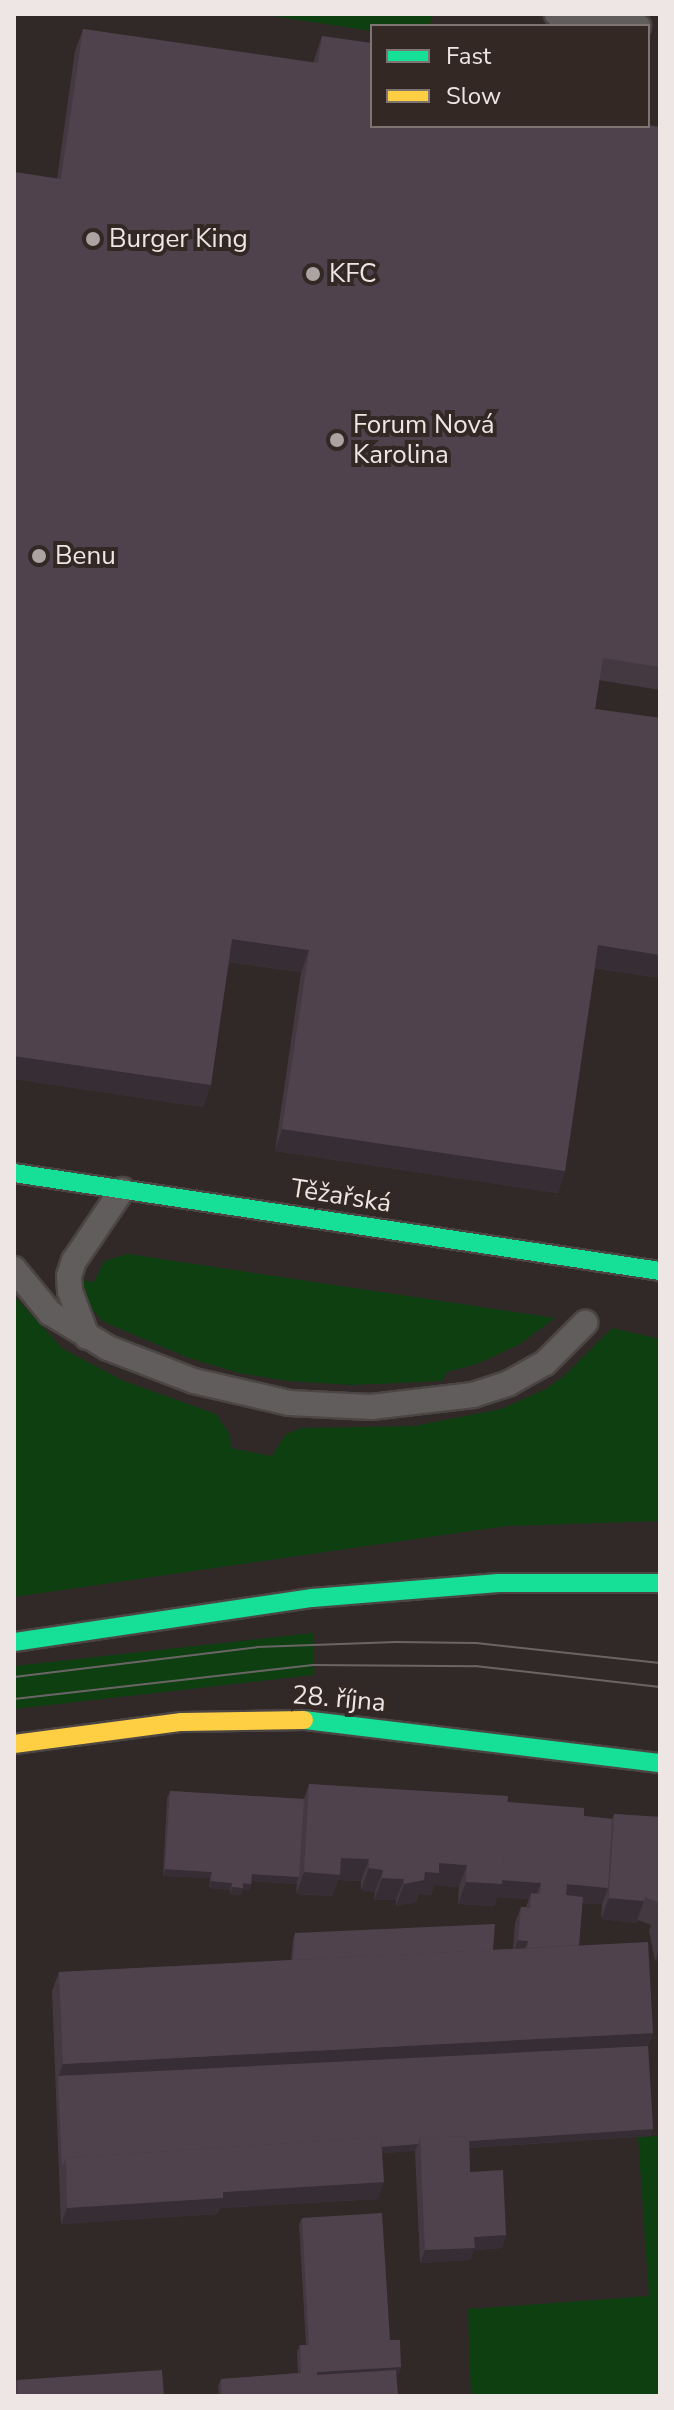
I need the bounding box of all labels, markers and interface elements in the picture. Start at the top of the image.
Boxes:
legend [370,24,650,128]
text: Fast [446,40,491,72]
text: Slow [446,80,501,112]
place label: Burger King [109,223,248,255]
marker: Burger King [84,230,102,248]
place label: KFC [329,258,377,290]
marker: KFC [304,265,322,283]
place label: Forum Nová Karolina [353,409,494,470]
marker: Forum Nová Karolina [328,431,346,449]
place label: Benu [55,540,116,572]
marker: Benu [30,547,48,565]
street label: Těžařská [288,1173,394,1219]
street label: 28. října [291,1679,387,1719]

